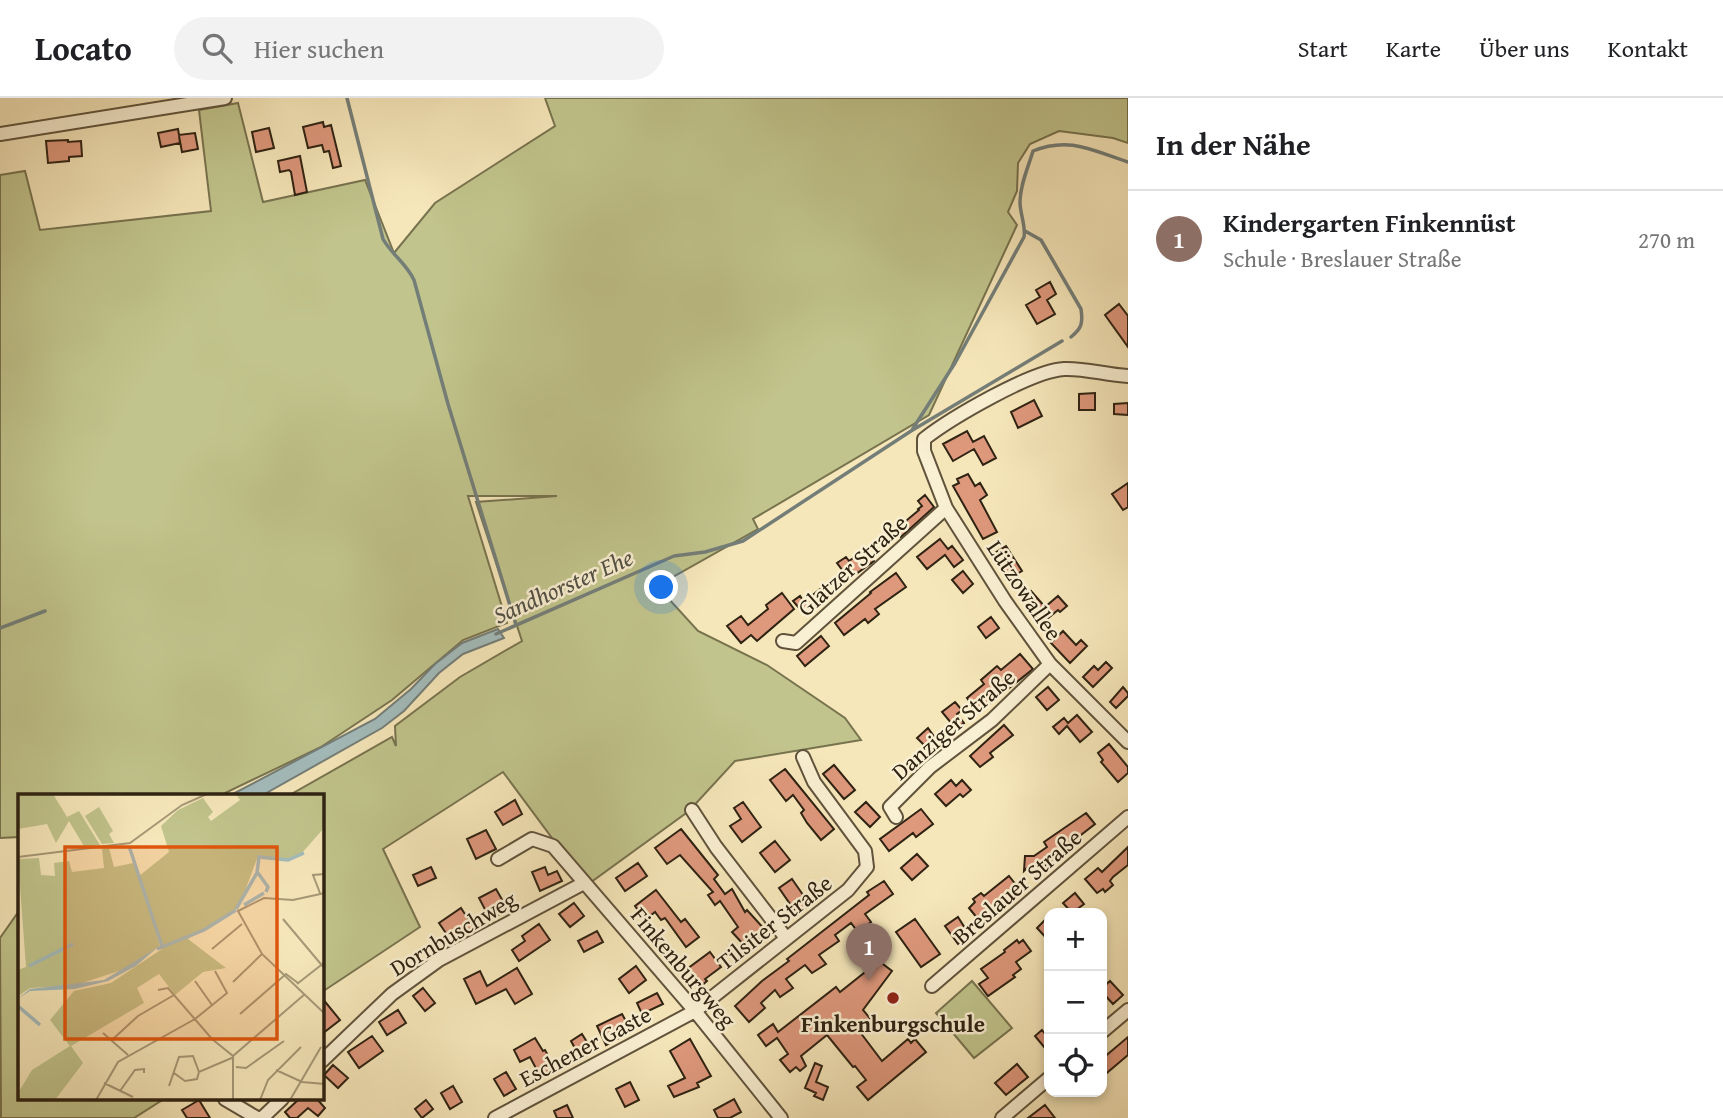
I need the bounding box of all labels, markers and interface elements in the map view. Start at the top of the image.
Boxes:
search box [174,17,664,80]
text: Locato [35,24,132,72]
icon: search [198,29,236,67]
text: Hier suchen [254,29,384,68]
text: Start [1298,31,1348,66]
text: Karte [1386,31,1441,66]
text: Über uns [1479,31,1570,66]
text: Kontakt [1608,31,1688,66]
text: In der Nähe [1156,122,1311,166]
text: Kindergarten Finkennüst [1223,203,1516,242]
text: 1 [1173,223,1185,256]
text: 270 m [1638,223,1695,256]
text: Schule · Breslauer Straße [1223,242,1462,275]
street label: Glatzer Straße [790,507,914,623]
street label: Lützowallee [979,533,1071,647]
water label: Sandhorster Ehe [488,539,639,632]
your location [644,570,678,604]
street label: Danziger Straße [884,661,1022,787]
inset map [18,794,324,1100]
street label: Breslauer Straße [945,821,1089,951]
street label: Tilsiter Straße [709,866,839,978]
street label: Dornbuschweg [383,882,523,984]
street label: Finkenburgweg [624,899,745,1035]
map controls [1044,908,1107,1097]
button: + [1044,908,1107,971]
pin: 1 [846,923,892,981]
button: − [1044,971,1107,1034]
marker: Finkenburgschule [885,990,901,1006]
street label: Eschener Gaste [513,997,657,1095]
place label: Finkenburgschule [801,1007,985,1040]
button: locate [1044,1034,1107,1097]

